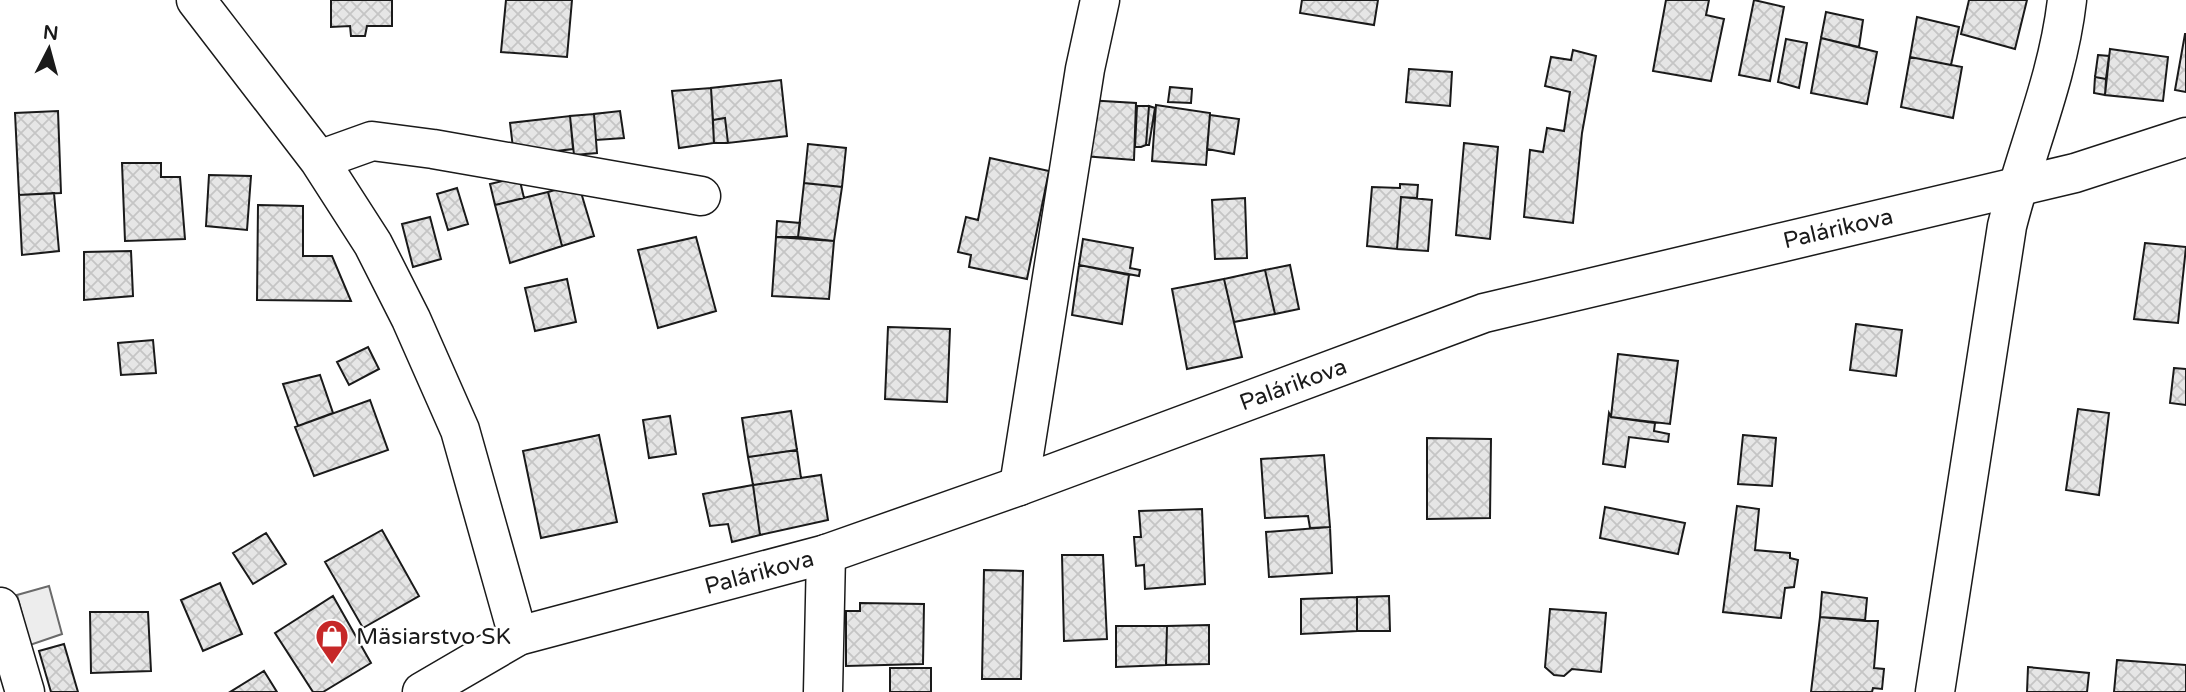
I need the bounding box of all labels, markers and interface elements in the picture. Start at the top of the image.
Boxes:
north arrow [14,14,84,84]
text: N [42,21,59,45]
street label: Palárikova [1780,203,1896,255]
street label: Palárikova [1236,353,1351,417]
street label: Palárikova [701,545,817,601]
shop icon: Mäsiarstvo SK [313,617,351,666]
place label: Mäsiarstvo SK [356,623,511,651]

